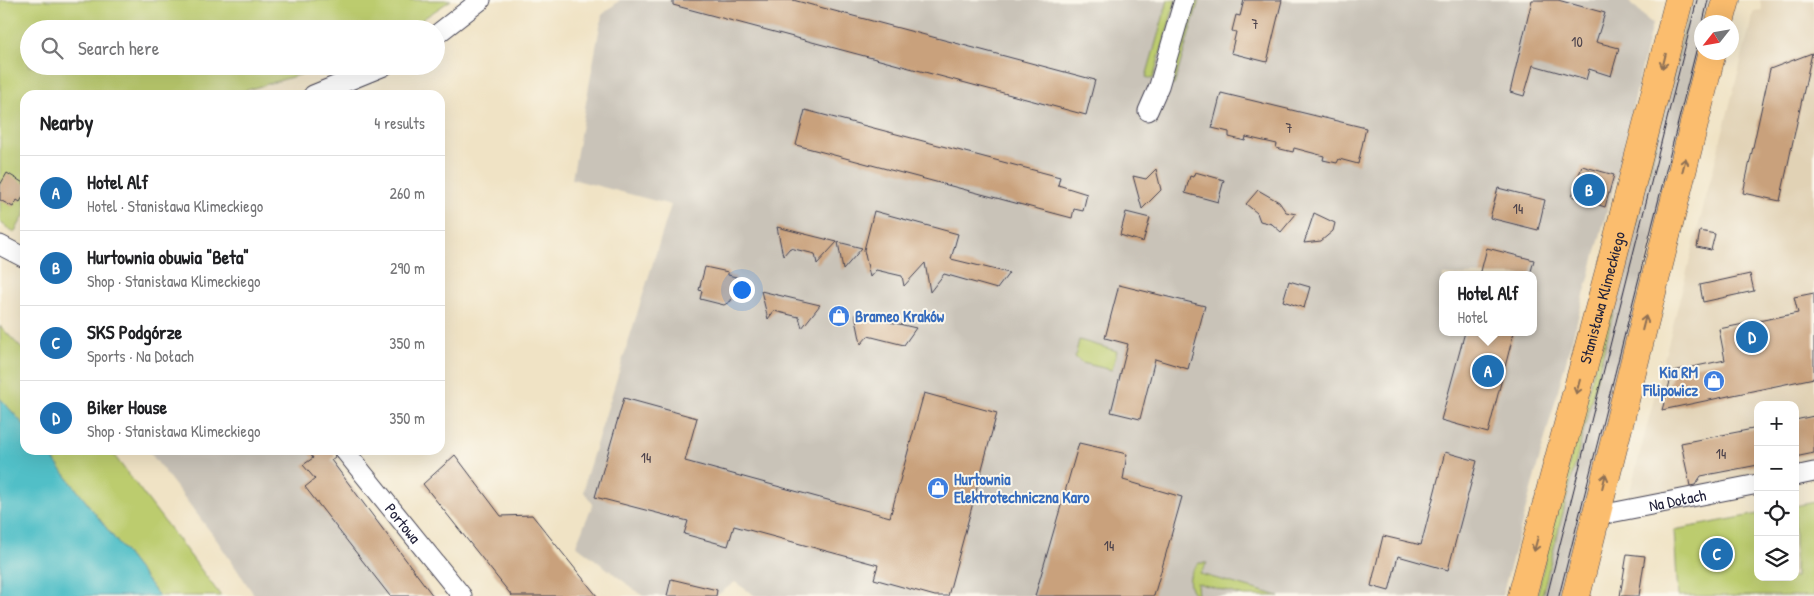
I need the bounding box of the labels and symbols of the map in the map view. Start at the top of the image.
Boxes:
house number: 7 [1252,14,1259,33]
north arrow [1694,15,1739,60]
house number: 10 [1571,32,1583,51]
one-way arrow [1659,52,1668,68]
house number: 7 [1286,118,1293,137]
one-way arrow [1679,158,1689,174]
pin: B [1573,171,1605,209]
house number: 14 [1513,199,1523,218]
street label: Stanisława Klimeckiego [1574,229,1630,366]
your location [729,277,755,303]
shop icon: Brameo Kraków [827,304,851,328]
place label: Brameo Kraków [855,305,945,327]
one-way arrow [1640,316,1649,332]
pin: D [1736,318,1768,356]
pin: A [1472,352,1504,390]
place label: Kia RM Filipowicz [1642,361,1698,402]
shop icon: Kia RM Filipowicz [1702,369,1726,393]
one-way arrow [1573,379,1582,395]
house number: 14 [1716,444,1726,463]
house number: 14 [641,448,651,467]
place label: Hurtownia Elektrotechniczna Karo [954,468,1090,508]
one-way arrow [1600,473,1610,489]
shop icon: Hurtownia Elektrotechniczna Karo [926,476,950,500]
street label: Na Dołach [1647,483,1708,516]
street label: Portowa [380,498,426,548]
pin: C [1701,535,1733,573]
house number: 14 [1104,536,1114,555]
one-way arrow [1530,536,1540,552]

